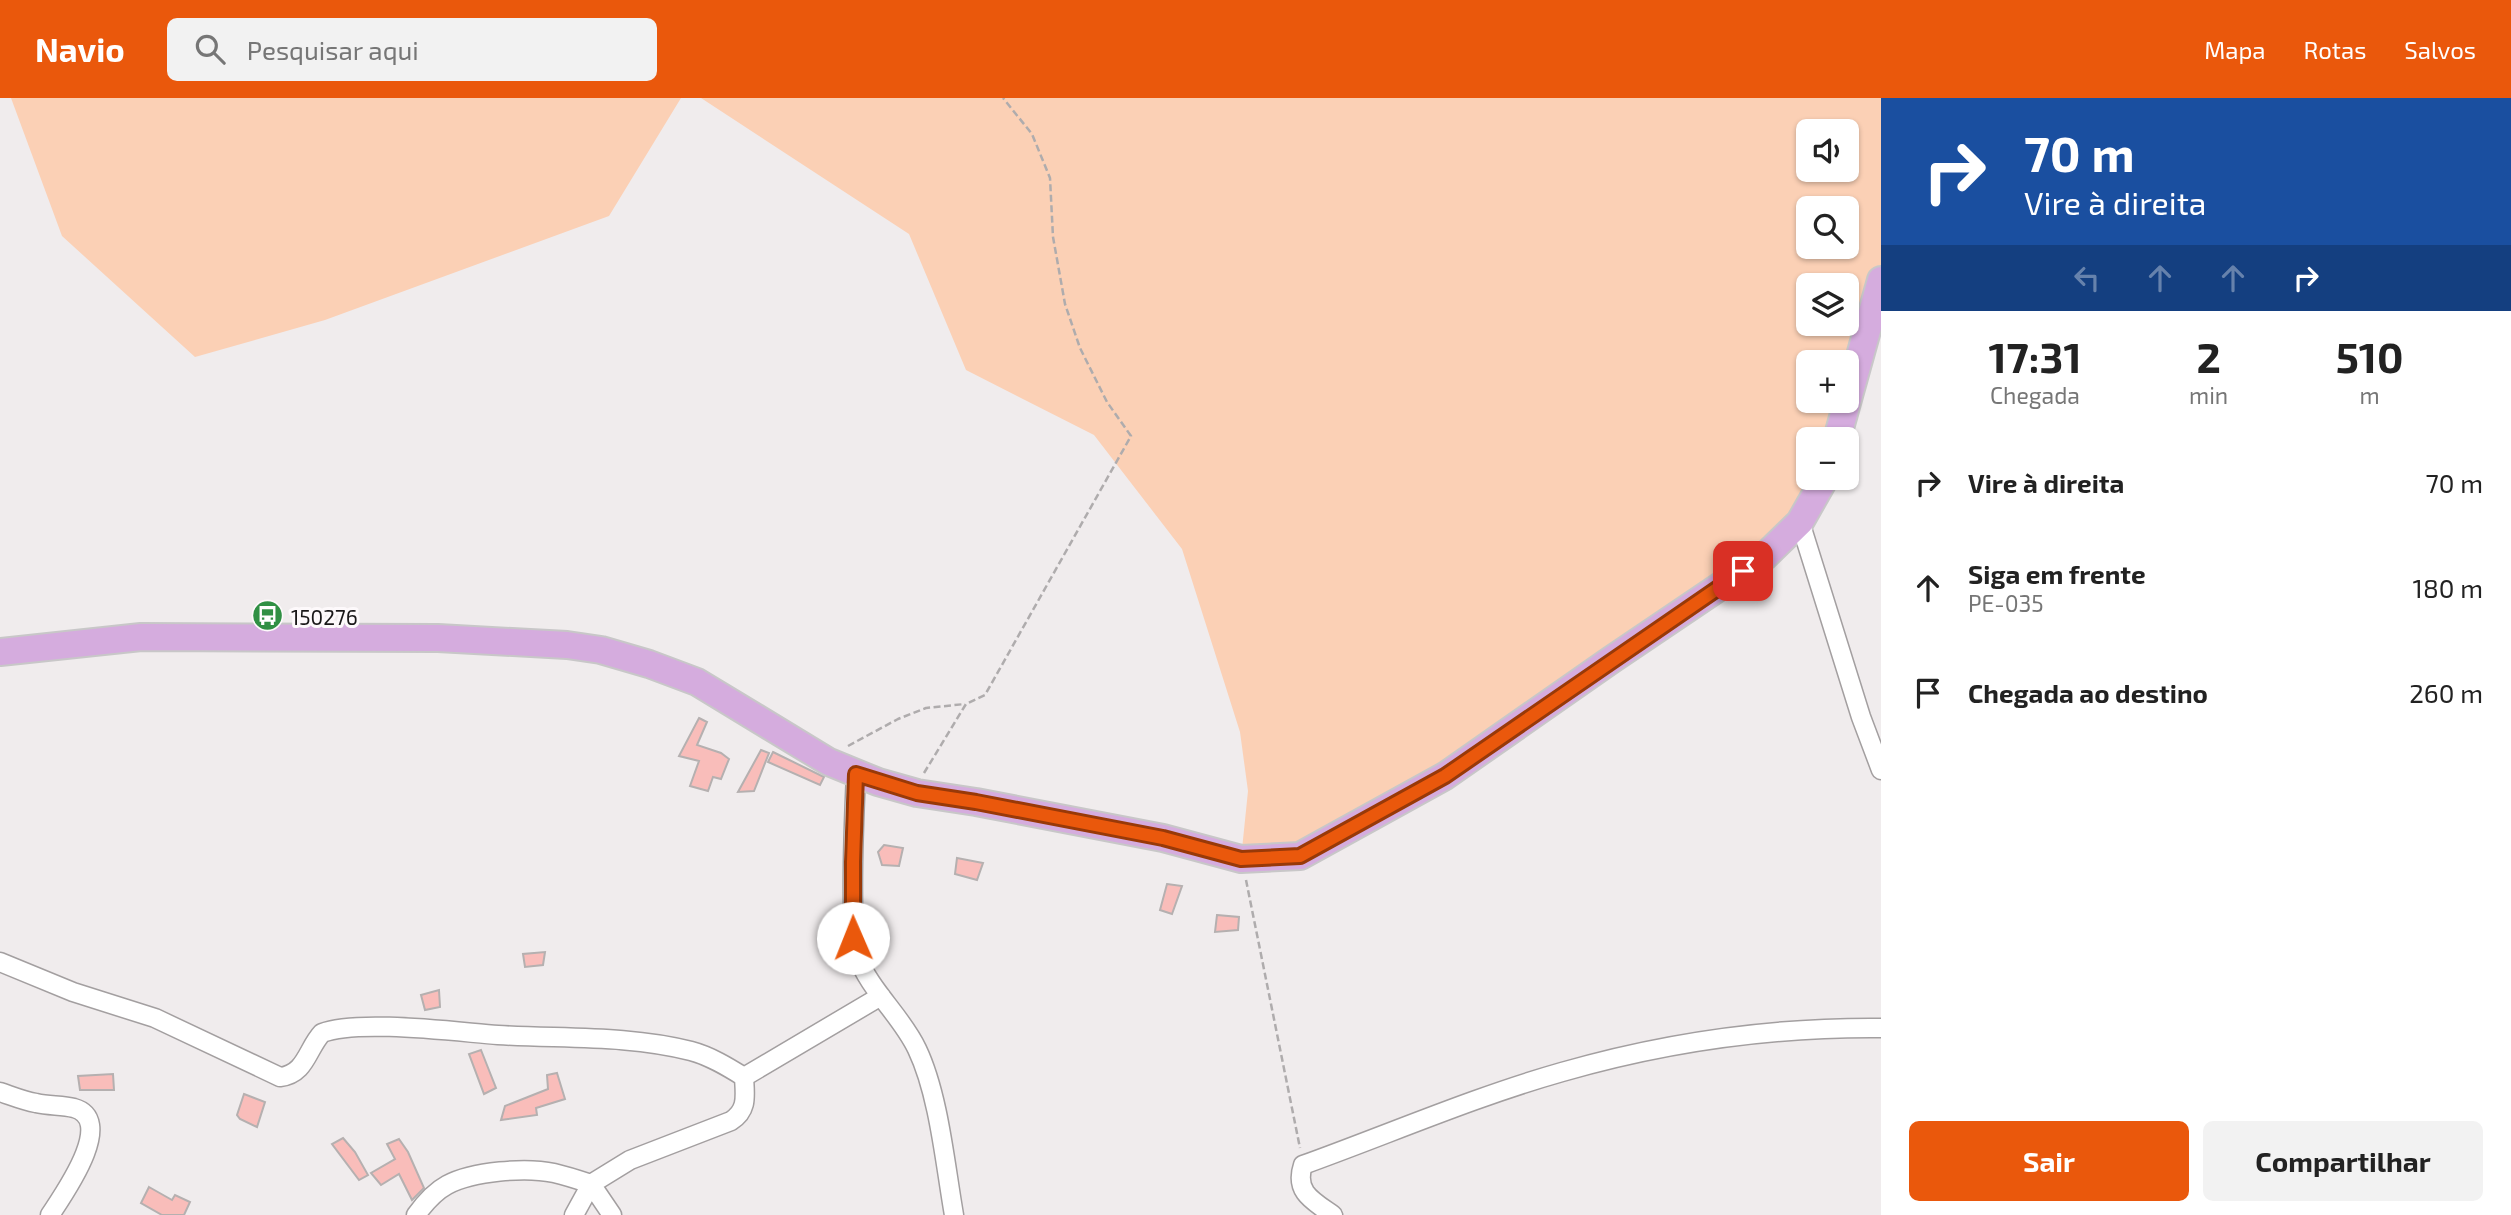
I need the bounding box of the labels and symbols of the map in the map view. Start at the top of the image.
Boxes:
pin [1713,541,1773,601]
bus stop icon: 150276 [251,599,285,633]
place label: 150276 [291,604,358,629]
position arrow [816,901,890,975]

